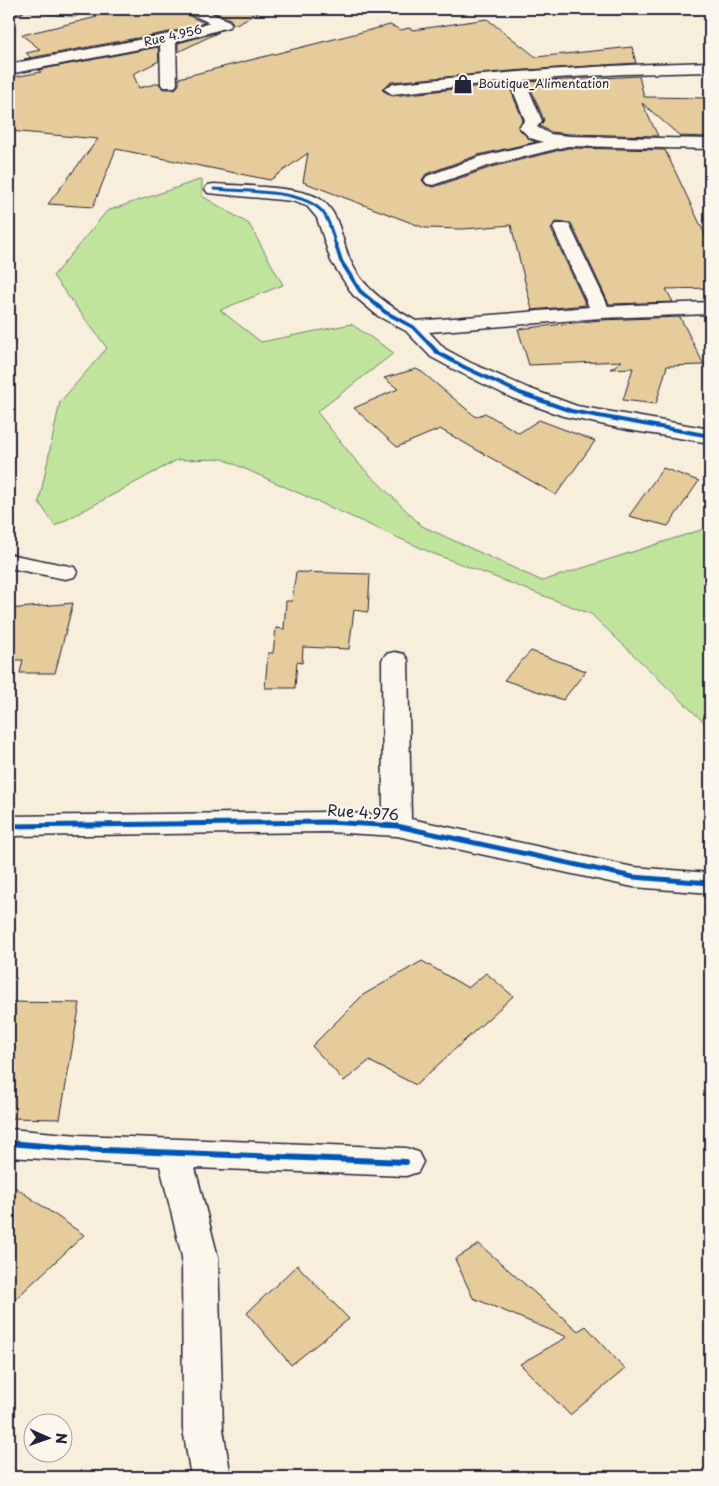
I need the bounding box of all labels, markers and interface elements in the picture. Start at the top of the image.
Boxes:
street label: Rue 4.956 [142,20,204,50]
shop icon: Boutique_Alimentation [452,73,474,95]
place label: Boutique_Alimentation [478,74,609,92]
street label: Rue 4.976 [327,798,400,825]
north arrow [22,1414,72,1464]
text: N [51,1433,72,1444]

